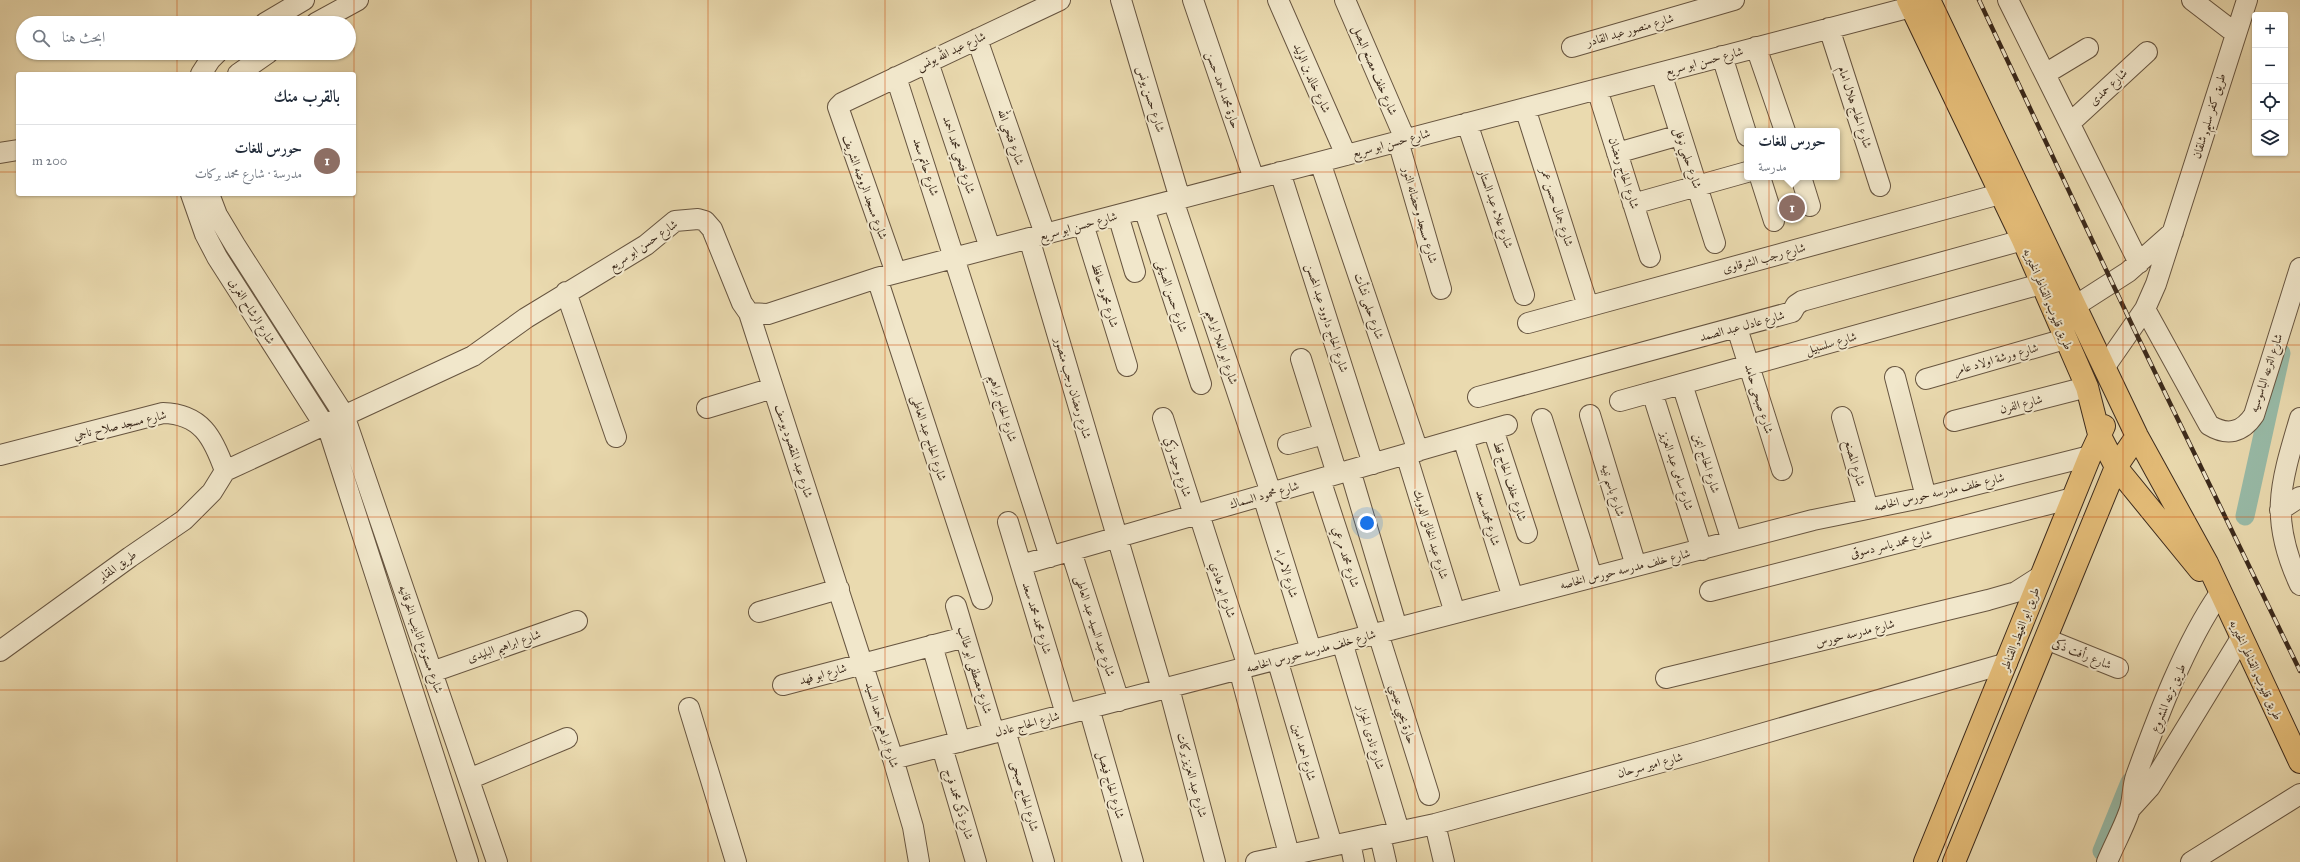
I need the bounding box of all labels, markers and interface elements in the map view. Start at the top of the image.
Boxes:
street label: شارع منصور عبد القادر [1584,11,1677,53]
map controls [2252,12,2288,156]
button: + [2252,12,2288,48]
search box [16,16,356,60]
street label: شارع خلف مصنع البصل [1346,23,1400,119]
street label: شارع عبد الله يونس [913,26,990,77]
icon: search [30,27,52,49]
text: ابحث هنا [62,28,105,46]
street label: شارع خالد بن الوليد [1287,41,1334,117]
street label: شارع حسن ابو سريع [1664,44,1746,82]
button: − [2252,48,2288,84]
street label: حارة محمد احمد حسن [1201,50,1243,131]
street label: شارع حسن يونس [1130,64,1168,135]
street label: شارع الحاج هلال امام [1831,64,1875,151]
street label: شارع حمدى [2086,66,2133,111]
street label: طريق كفر سليم, شلقان [2189,71,2233,162]
button: locate [2252,84,2288,120]
text: بالقرب منك [274,86,340,107]
street label: شارع فتحي الله [990,106,1030,169]
street label: شارع فتحي محمد احمد [935,114,978,197]
button: layers [2252,120,2288,156]
street label: شارع حسن ابو سريع [1351,126,1433,164]
street label: شارع حلمي نوفل [1667,126,1705,192]
popup [1744,128,1840,180]
text: حورس للغات [1758,132,1826,150]
street label: شارع مسجد الروضه الشريف [836,133,890,243]
street label: شارع الحاج رمضان [1602,135,1642,212]
street label: شارع حاتم سعد [906,136,942,199]
text: حورس للغات [234,139,302,157]
text: 200 m [32,153,67,169]
text: 1 [324,153,330,169]
text: مدرسة [1758,159,1787,175]
street label: شارع مسجد وحضانه النور [1395,164,1441,266]
street label: شارع جمال حسن عمر [1533,164,1576,250]
text: مدرسة · شارع محمد بركات [195,166,302,182]
street label: شارع علاء عبد الستار [1472,167,1516,252]
pin: 1 [1779,193,1805,223]
street label: شارع حسن ابو سريع [1038,209,1120,247]
street label: شارع حسن ابو سريع [606,217,682,277]
street label: شارع رجب الشرقاوى [1721,240,1808,280]
street label: طريق قليوب, القناطر الخيريه [2019,246,2076,352]
street label: شارع حسن الصيفى [1150,258,1190,335]
street label: شارع محمود حافظ [1085,261,1122,330]
street label: شارع الحاج داوود عبد المحسن [1299,262,1351,376]
street label: شارع حلمى نشأت [1347,271,1388,342]
street label: شارع الرشاح الغربى [223,275,278,349]
street label: شارع ابو العلا ابراهيم [1199,308,1241,388]
street label: شارع عادل عبد الصمد [1698,308,1787,348]
street label: شارع سلسبيل [1804,329,1860,361]
street label: شارع الترعه الباسوسيه [2247,332,2289,415]
street label: شارع رمضان رجب منصور [1048,335,1094,442]
street label: شارع ورشة اولاد عامر [1952,340,2041,382]
street label: شارع صبحى حامد [1738,363,1776,437]
street label: شارع الحاج ابراهيم [981,373,1020,445]
street label: شارع الفرن [1998,392,2045,420]
street label: شارع الحاج عبد العاطى [905,393,950,484]
street label: شارع عبد المقصود يوسف [768,402,816,501]
street label: شارع مسجد صلاح ناجي [72,407,169,446]
street label: شارع سامى عبد العزيز [1653,428,1696,514]
street label: شارع الحاج ايمن [1687,431,1723,496]
street label: شارع وحيد زكي [1158,435,1195,500]
street label: شارع المصنع [1838,438,1868,489]
street label: شارع خلف الحاج قط [1487,439,1530,524]
street label: شارع باسم نبيه [1594,462,1628,520]
street label: شارع خلف مدرسه حورس الخاصه [1872,470,2007,518]
street label: شارع محمود السماك [1227,478,1302,515]
street label: شارع عبد الخالق الدوبك [1407,487,1451,582]
street label: شارع محمد سعد [1469,489,1503,549]
your location [1357,513,1377,533]
street label: شارع محمد مرعي [1326,525,1362,591]
street label: شارع محمد ياسر دسوقى [1849,527,1934,565]
street label: شارع خلف مدرسه حورس الخاصه [1558,546,1693,596]
street label: طريق المقابر [93,547,140,587]
street label: شارع الامراء [1269,547,1301,601]
street label: شارع ابو هادي [1204,560,1239,621]
street label: شارع عبد السيد عبد العاطى [1068,574,1118,680]
street label: شارع محمد محمد سعد [1016,580,1055,657]
street label: شارع مستودع انابيب الخرقانيه [392,583,446,696]
street label: طريق ابو الغيط, القناطر [1997,585,2043,675]
street label: شارع مدرسه حورس [1814,616,1897,653]
street label: طريق قليوب, القناطر الخيريه [2226,618,2285,723]
street label: شارع مصطفى ابو طالب [951,625,995,717]
street label: شارع ابراهيم البليدى [465,627,544,670]
street label: شارع خلف مدرسه حورس الخاصه [1245,627,1379,679]
street label: شارع رأفت ذكى [2049,635,2114,676]
street label: شارع ابو فهد [798,660,850,691]
street label: طريق ترعه المشروع [2147,661,2192,736]
street label: شارع ابراهيم احمد السيد [858,681,902,771]
street label: حارة يحيي عيسي [1382,682,1419,747]
street label: شارع نادى الجزار [1350,702,1388,773]
street label: شارع الحاج عادل [993,709,1062,743]
street label: شارع احمد امين [1285,722,1319,784]
street label: شارع عبد العزيز بركات [1170,731,1210,820]
street label: شارع امير سرحان [1616,749,1686,784]
street label: شارع الحاج فيصل [1091,750,1127,822]
street label: شارع الحاج صبحى [1004,759,1042,834]
street label: شارع ذكى محمد فرج [938,767,977,842]

